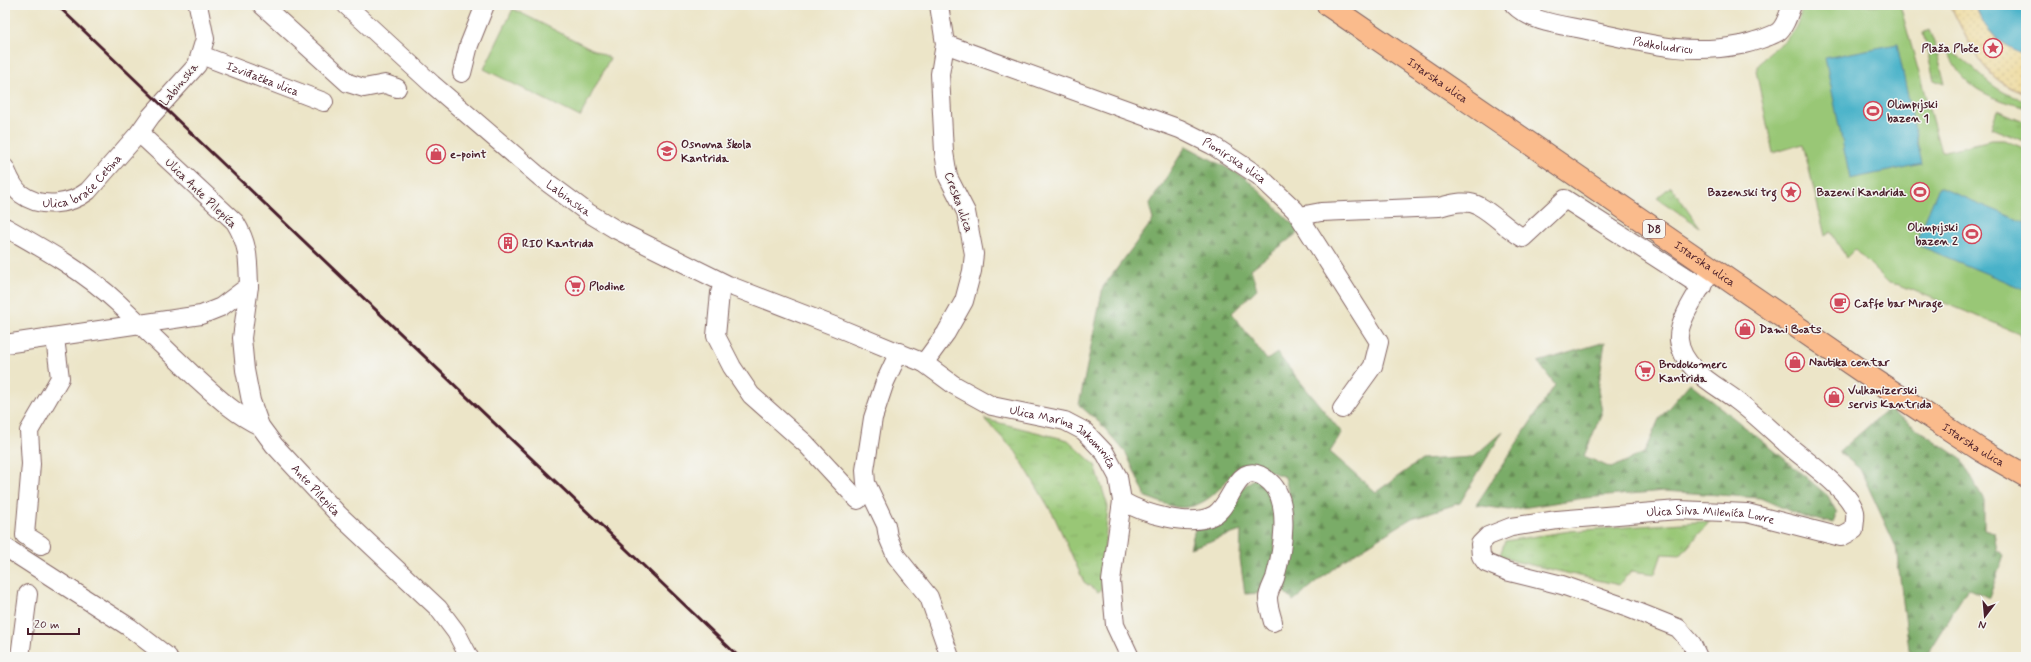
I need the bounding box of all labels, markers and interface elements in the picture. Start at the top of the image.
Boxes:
street label: Podkoludricu [1631,34,1693,58]
place icon: Plaža Ploče [1982,37,2004,59]
place label: Plaža Ploče [1922,41,1979,57]
street label: Istarska ulica [1403,54,1471,108]
street label: Izviđačka ulica [224,58,301,101]
street label: Labinska [157,59,203,110]
place label: Olimpijski bazen 1 [1887,97,1938,127]
sports icon: Olimpijski bazen 1 [1862,100,1884,122]
street label: Pionirska ulica [1200,135,1269,188]
place label: Osnovna škola Kantrida [681,137,751,167]
school or university icon: Osnovna škola Kantrida [656,140,678,162]
shop icon: e-point [425,143,447,165]
place label: e-point [450,147,487,163]
street label: Ulica braće Cetina [42,151,126,213]
street label: Ulica Ante Pilepića [161,155,240,232]
street label: Creska ulica [940,170,976,235]
street label: Labinska [542,177,594,222]
place icon: Bazenski trg [1780,181,1802,203]
sports icon: Bazeni Kandrida [1909,181,1931,203]
place label: Bazenski trg [1708,185,1777,202]
place label: Bazeni Kandrida [1817,185,1907,201]
road number: D8 [1643,220,1665,238]
place label: Olimpijski bazen 2 [1907,220,1958,250]
sports icon: Olimpijski bazen 2 [1961,223,1983,245]
building icon: RIO Kantrida [497,232,519,254]
place label: RIO Kantrida [522,236,594,252]
street label: Istarska ulica [1670,238,1738,291]
supermarket icon: Plodine [564,275,586,297]
place label: Plodine [589,279,625,295]
cafe icon: Caffe bar Mirage [1829,292,1851,314]
place label: Caffe bar Mirage [1854,296,1943,313]
shop icon: Dami Boats [1734,318,1756,340]
place label: Dami Boats [1759,322,1822,338]
shop icon: Nautika centar [1784,351,1806,373]
place label: Nautika centar [1809,355,1891,371]
place label: Brodokomerc Kantrida [1659,357,1728,387]
supermarket icon: Brodokomerc Kantrida [1634,360,1656,382]
place label: Vulkanizerski servis Kantrida [1847,383,1932,413]
shop icon: Vulkanizerski servis Kantrida [1823,386,1845,408]
street label: Ulica Marina Jakominića [1008,403,1119,472]
street label: Istarska ulica [1939,420,2007,471]
street label: Ante Pilepića [287,461,343,520]
street label: Ulica Silva Milenića Lovre [1646,503,1776,529]
north arrow [1965,596,2005,636]
scale bar [28,610,79,636]
text: 20 m [34,617,60,633]
text: N [1977,617,1988,632]

